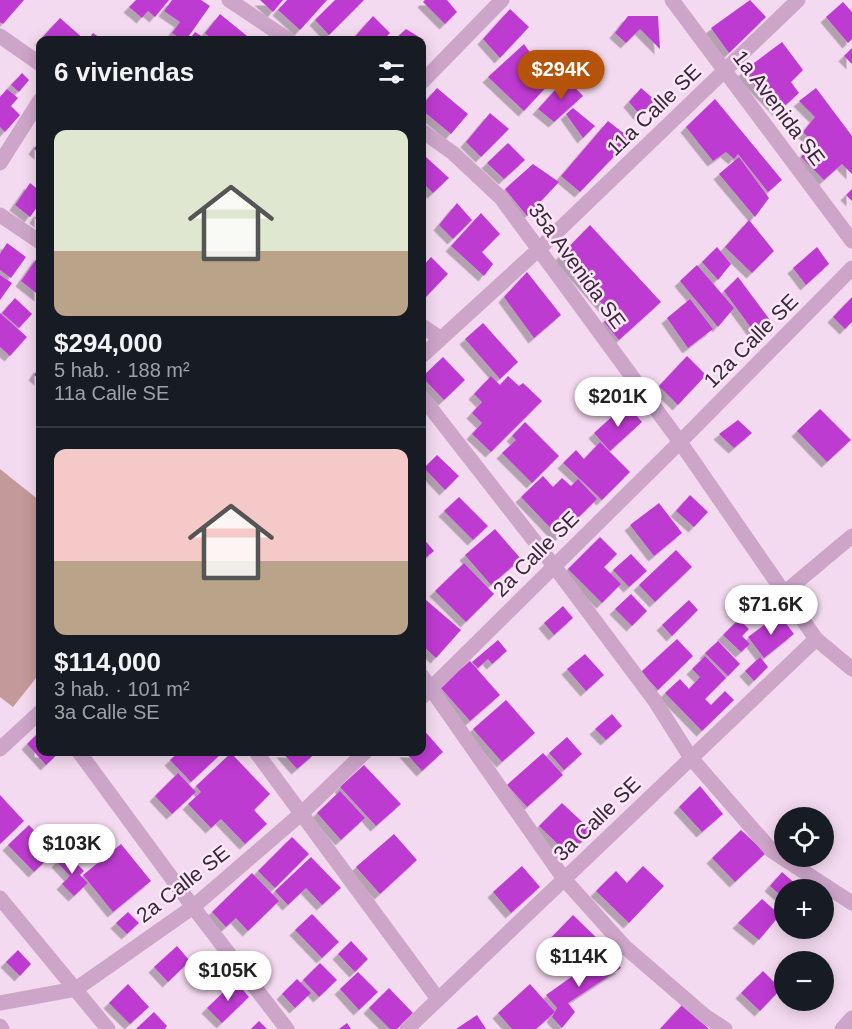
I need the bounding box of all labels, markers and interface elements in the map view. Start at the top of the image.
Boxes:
street label: 1a Avenida SE [729,46,830,169]
pin: $294K [519,50,603,101]
icon: filters [375,56,408,89]
text: 6 viviendas [54,57,194,87]
text: $294K [532,58,590,80]
street label: 11a Calle SE [602,59,705,160]
icon: home [177,169,285,277]
street label: 35a Avenida SE [524,199,631,333]
street label: 12a Calle SE [699,289,802,392]
text: $294,000 [54,328,162,358]
text: 5 hab. · 188 m² [54,359,190,381]
pin: $201K [576,377,660,428]
text: 11a Calle SE [54,382,169,404]
text: $201K [589,385,647,407]
icon: home [177,488,285,596]
street label: 2a Calle SE [488,506,583,601]
pin: $71.6K [722,585,820,636]
text: $71.6K [739,593,803,615]
text: $114,000 [54,647,161,677]
text: 3 hab. · 101 m² [54,678,190,700]
text: 3a Calle SE [54,701,160,723]
street label: 3a Calle SE [549,772,645,865]
map controls [774,807,834,1011]
button: locate [774,807,834,867]
pin: $103K [30,824,114,875]
text: $103K [43,832,101,854]
street label: 2a Calle SE [132,840,233,927]
button: + [774,879,834,939]
pin: $114K [537,937,621,988]
text: $114K [550,945,608,967]
pin: $105K [186,951,270,1002]
button: − [774,951,834,1011]
text: $105K [199,959,257,981]

